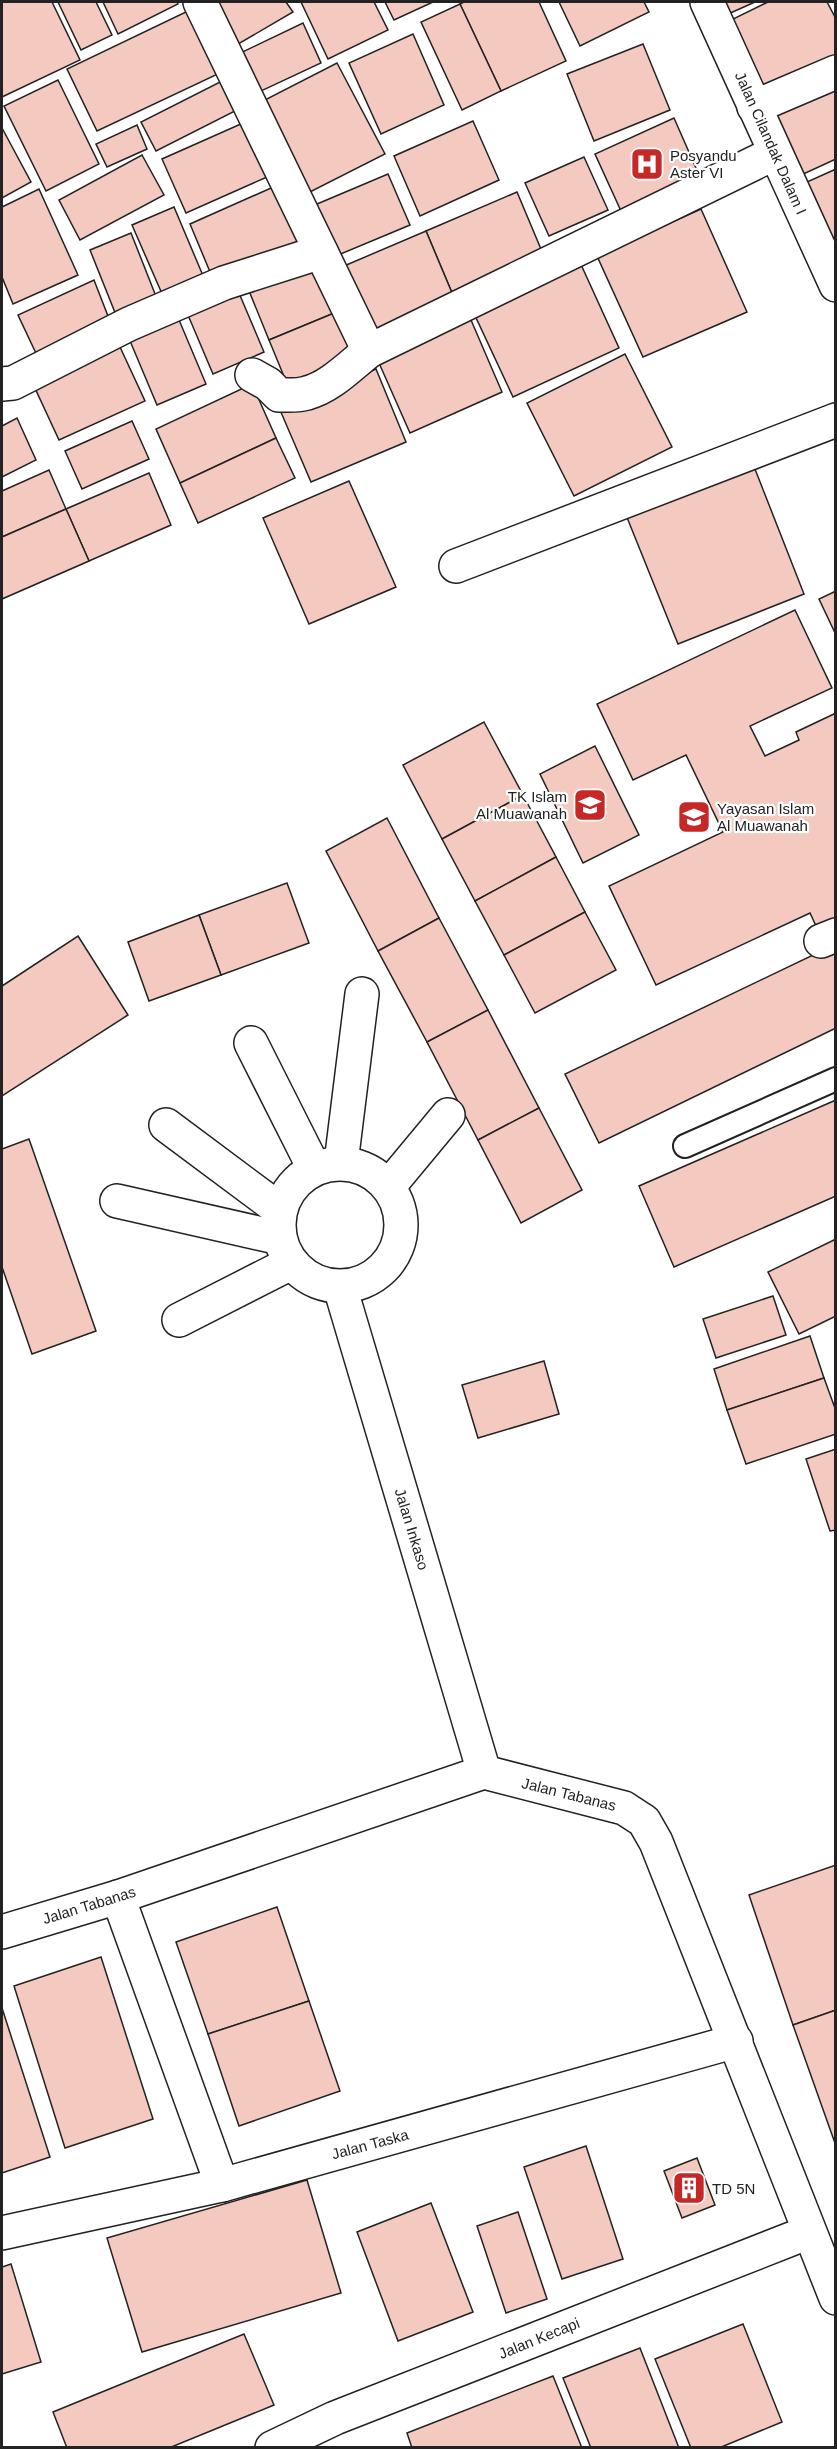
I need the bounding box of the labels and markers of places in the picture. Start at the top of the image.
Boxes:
hospital icon: Posyandu Aster VI [629,146,665,182]
place label: Posyandu Aster VI [670,147,737,181]
school or university icon: TK Islam Al Muawanah [572,787,608,823]
place label: TK Islam Al Muawanah [476,788,567,822]
school or university icon: Yayasan Islam Al Muawanah [676,799,712,835]
place label: Yayasan Islam Al Muawanah [717,800,814,834]
building icon: TD 5N [671,2170,707,2206]
place label: TD 5N [712,2180,755,2197]

